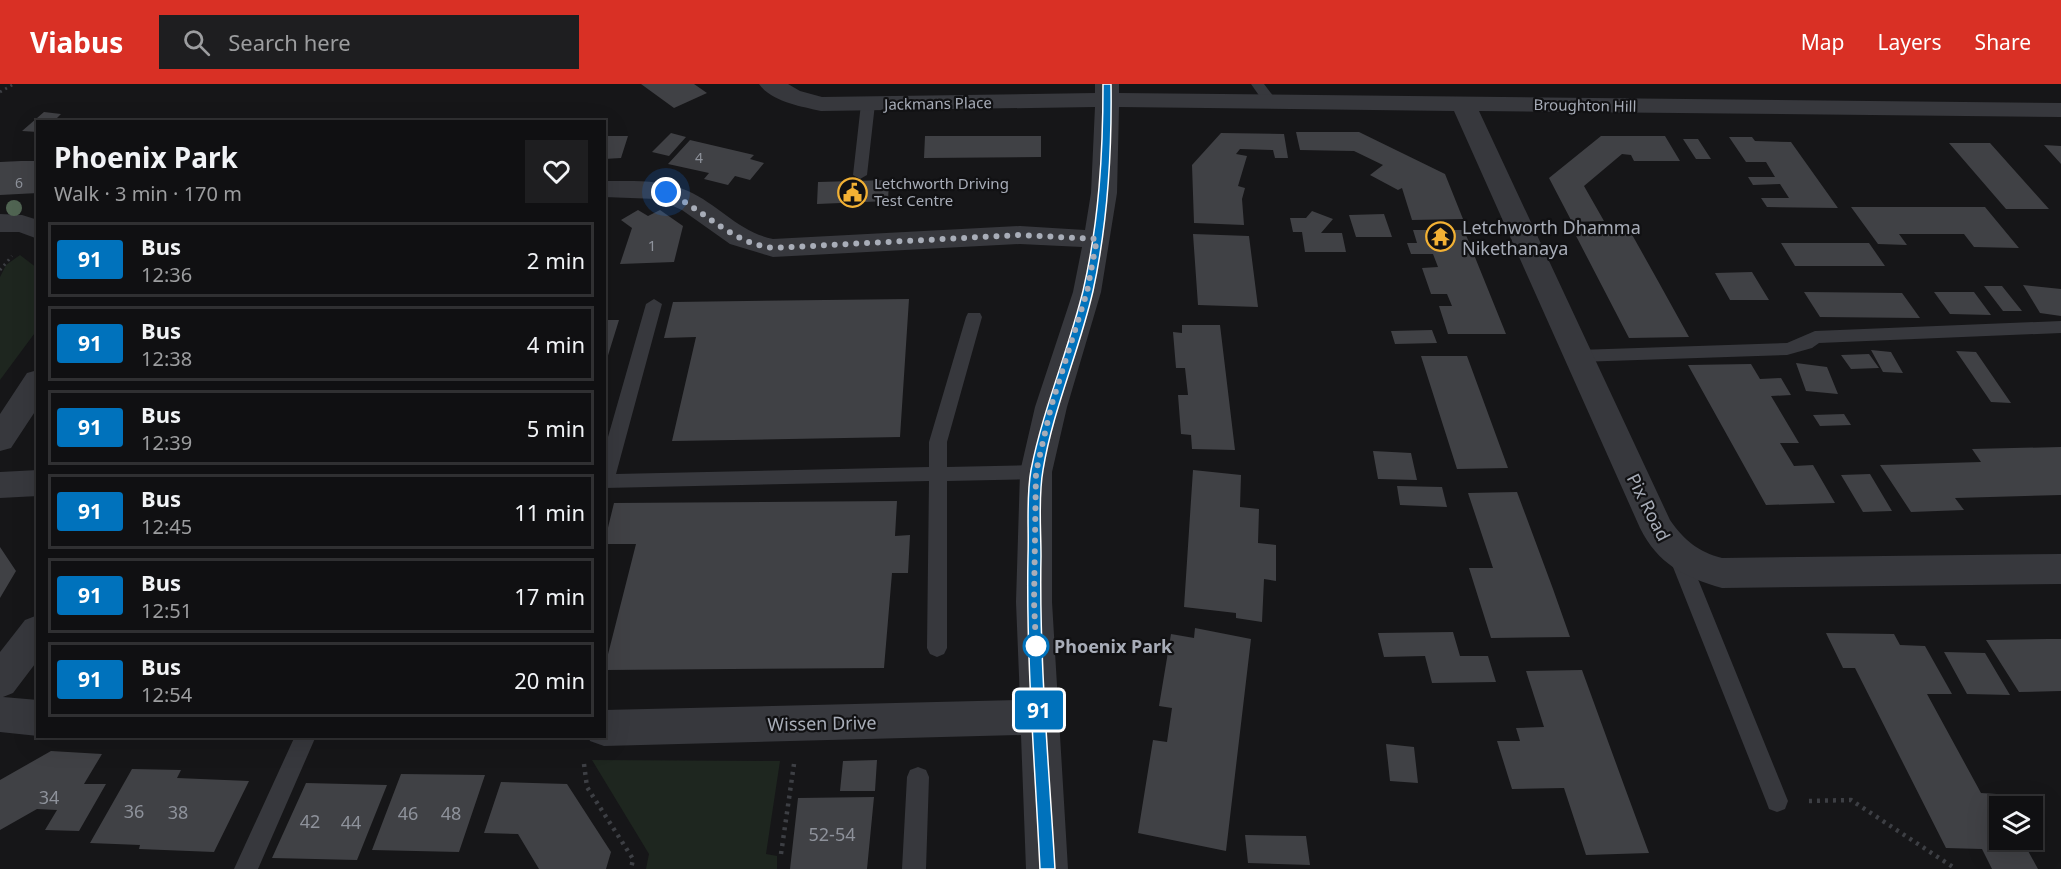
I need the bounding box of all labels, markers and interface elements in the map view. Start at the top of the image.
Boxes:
search box [159,15,579,69]
text: Viabus [30,23,123,61]
icon: search [180,26,213,59]
text: Search here [228,27,351,57]
text: Map [1801,28,1845,56]
text: Layers [1878,28,1942,56]
text: Share [1975,28,2031,56]
street label: Jackmans Place [882,92,992,114]
street label: Broughton Hill [1533,94,1637,116]
text: Phoenix Park [54,138,238,176]
button: heart [525,140,588,203]
house number: 4 [695,148,703,167]
house number: 6 [15,173,23,192]
place label: Letchworth Driving Test Centre [874,173,1009,210]
public building icon: Letchworth Driving Test Centre [837,176,869,208]
your location [651,177,681,207]
text: Walk · 3 min · 170 m [54,180,242,207]
place label: Letchworth Dhamma Nikethanaya [1462,215,1641,260]
temple icon: Letchworth Dhamma Nikethanaya [1425,221,1457,253]
text: Bus [141,231,181,261]
house number: 1 [648,235,656,255]
text: 91 [78,245,102,273]
text: 2 min [527,245,585,275]
text: 12:36 [141,261,192,288]
text: Bus [141,315,181,345]
text: 91 [78,329,102,357]
text: 4 min [527,329,585,359]
text: 12:38 [141,345,192,372]
text: Bus [141,399,181,429]
text: 91 [78,413,102,441]
text: 5 min [527,413,585,443]
text: 12:39 [141,429,192,456]
street label: Pix Road [1622,469,1676,545]
text: Bus [141,483,181,513]
text: 91 [78,497,102,525]
text: 11 min [514,497,585,527]
text: 12:45 [141,513,192,540]
text: Bus [141,567,181,597]
text: 91 [78,581,102,609]
text: 17 min [514,581,585,611]
text: 12:51 [141,597,192,624]
marker: Phoenix Park [1023,633,1049,659]
place label: Phoenix Park [1054,634,1173,658]
text: Bus [141,651,181,681]
text: 91 [78,665,102,693]
text: 20 min [514,665,585,695]
text: 12:54 [141,681,192,708]
line badge: 91 [1012,690,1066,730]
text: 91 [1027,696,1051,724]
street label: Wissen Drive [767,710,877,736]
house number: 34 [39,785,59,809]
map controls [1989,796,2043,850]
button: layers [1989,796,2043,850]
house number: 36 [124,799,144,823]
house number: 38 [168,800,188,824]
house number: 46 [398,801,418,825]
house number: 48 [441,801,461,825]
house number: 42 [300,809,320,833]
house number: 44 [341,810,361,834]
house number: 52-54 [809,822,855,846]

